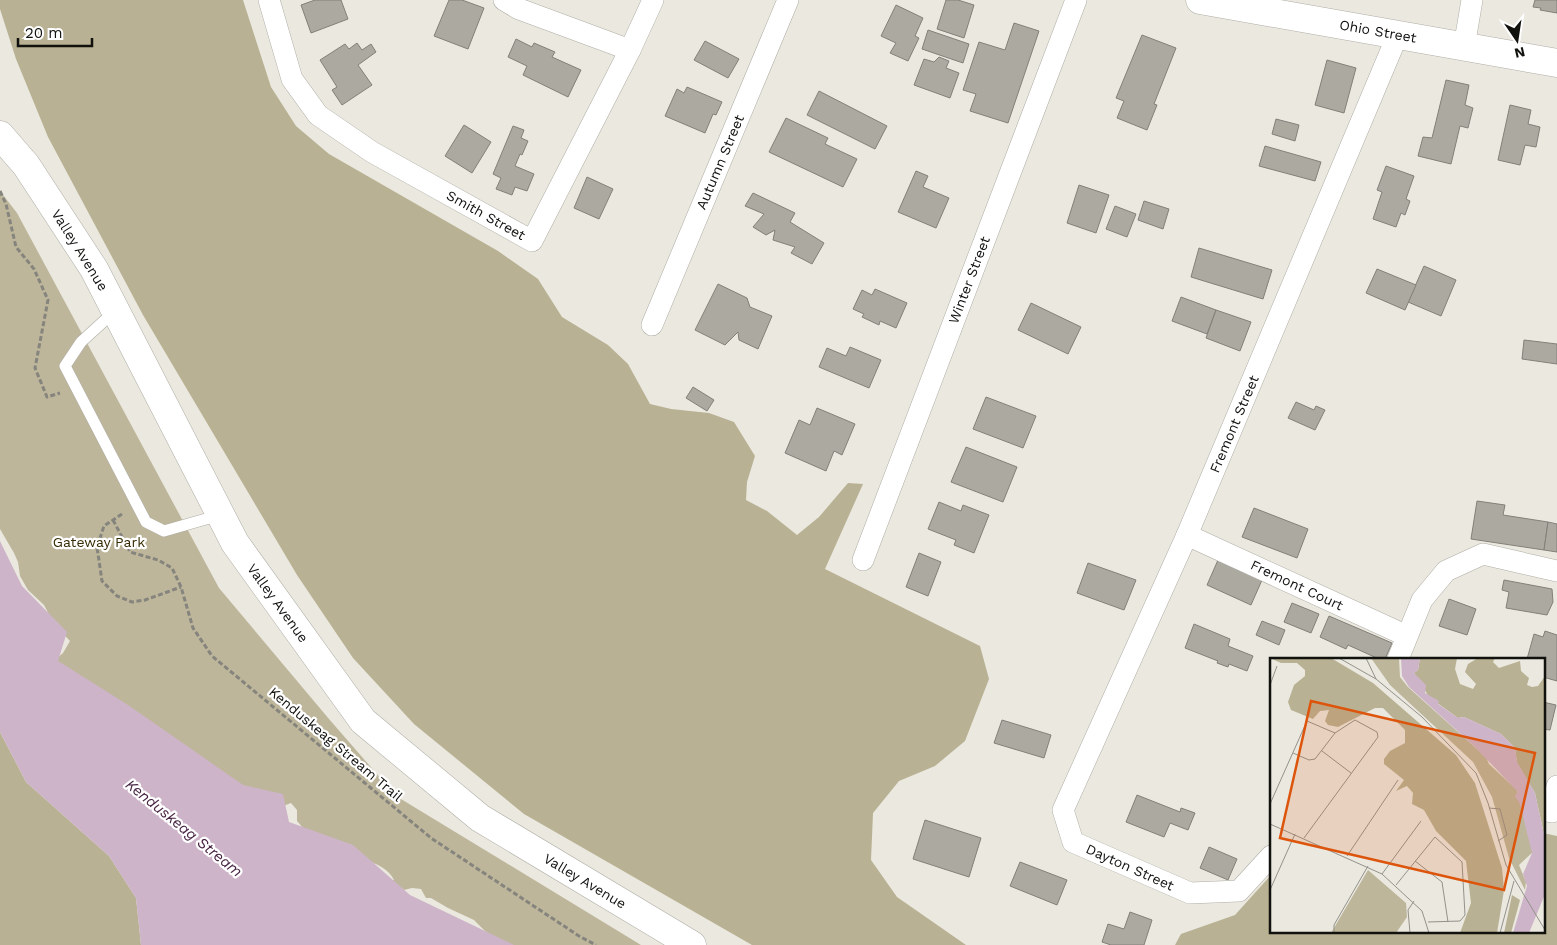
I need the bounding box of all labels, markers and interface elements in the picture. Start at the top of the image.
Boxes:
scale bar [18,15,91,47]
north arrow [1492,15,1542,65]
street label: Ohio Street [1338,16,1418,46]
text: 20 m [25,24,63,42]
text: N [1513,44,1527,62]
street label: Autumn Street [693,112,747,212]
street label: Smith Street [444,187,528,243]
street label: Valley Avenue [49,206,111,294]
street label: Winter Street [945,234,993,326]
street label: Fremont Street [1206,373,1262,475]
park label: Gateway Park [53,534,145,550]
street label: Fremont Court [1248,557,1346,613]
street label: Valley Avenue [244,561,312,645]
inset map [1270,658,1544,932]
street label: Kenduskeag Stream Trail [266,684,406,805]
water label: Kenduskeag Stream [122,775,246,881]
street label: Dayton Street [1083,840,1177,894]
street label: Valley Avenue [541,850,629,912]

